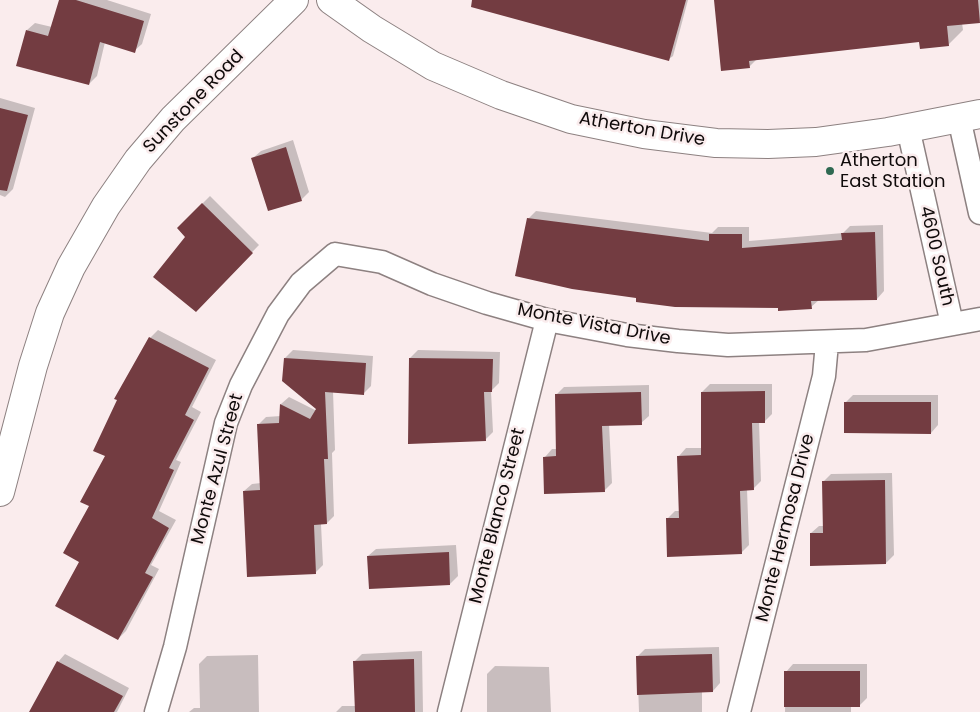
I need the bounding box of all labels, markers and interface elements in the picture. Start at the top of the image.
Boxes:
street label: Sunstone Road [139,46,249,158]
street label: Atherton Drive [577,108,707,152]
place label: Atherton East Station [840,150,945,192]
marker: Atherton East Station [824,165,836,177]
street label: 4600 South [914,204,958,308]
street label: Monte Vista Drive [516,300,672,350]
street label: Monte Azul Street [188,391,248,547]
street label: Monte Blanco Street [466,426,530,606]
street label: Monte Hermosa Drive [752,432,820,624]

